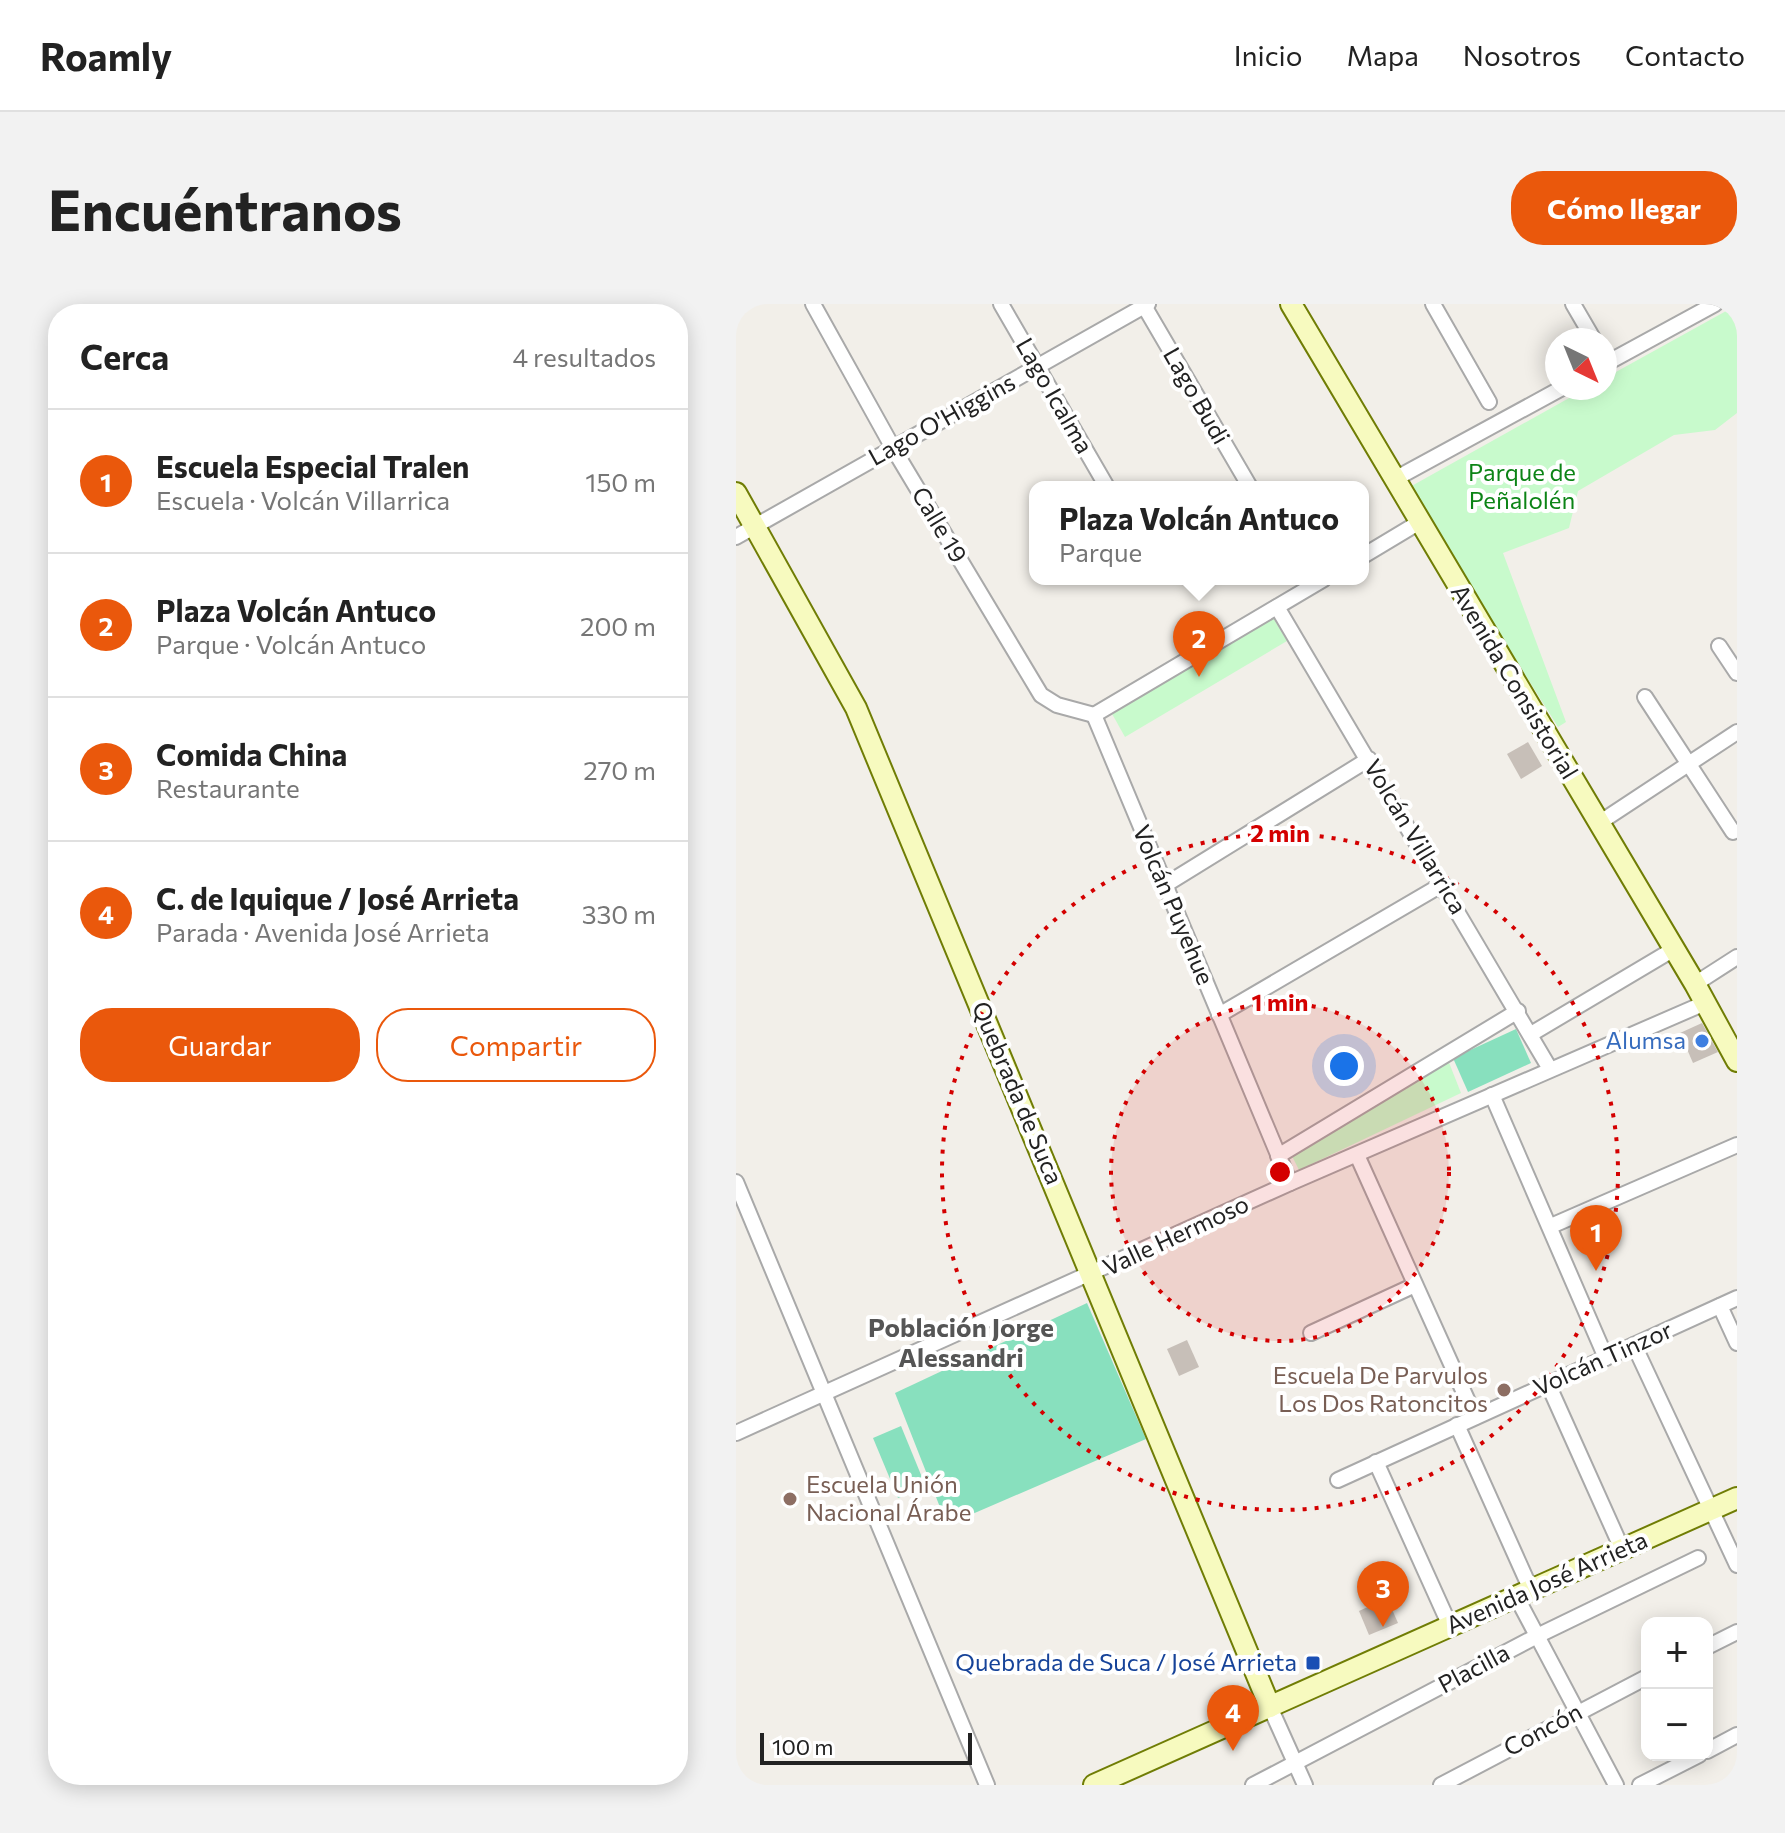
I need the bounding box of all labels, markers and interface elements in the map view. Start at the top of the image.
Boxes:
text: Roamly [40,32,172,79]
text: Inicio [1234,38,1302,72]
text: Mapa [1346,38,1419,72]
text: Nosotros [1463,38,1581,72]
text: Contacto [1625,38,1745,72]
button: Cómo llegar [1511,171,1737,245]
text: Encuéntranos [48,174,402,243]
north arrow [1545,328,1617,400]
street label: Lago Icalma [1011,332,1100,458]
text: Cerca [80,335,169,377]
text: 4 resultados [512,341,656,372]
street label: Lago Budi [1158,342,1237,449]
street label: Lago O'Higgins [863,366,1020,471]
text: Escuela Especial Tralen [156,447,469,484]
park label: Parque de Peñalolén [1468,457,1576,514]
text: 1 [100,466,112,497]
text: 150 m [585,466,656,497]
street label: Calle 19 [906,481,974,567]
popup [1029,481,1369,585]
text: Escuela · Volcán Villarrica [156,484,450,515]
text: Plaza Volcán Antuco [1059,499,1339,536]
text: Parque [1059,536,1142,567]
street label: Avenida Consistorial [1446,579,1585,784]
text: Plaza Volcán Antuco [156,591,436,628]
text: 2 [99,610,113,641]
text: 200 m [580,610,656,641]
pin: 2 [1173,611,1225,677]
text: Parque · Volcán Antuco [156,628,426,659]
text: Comida China [156,735,347,772]
text: 3 [98,754,114,785]
text: 270 m [583,754,656,785]
street label: Volcán Villarrica [1359,754,1474,919]
text: Restaurante [156,772,300,803]
text: 2 min [1250,818,1310,847]
street label: Volcán Puyehue [1128,820,1221,989]
text: C. de Iquique / José Arrieta [156,879,519,916]
text: 4 [98,898,114,929]
text: 330 m [582,898,656,929]
text: Parada · Avenida José Arrieta [156,916,490,947]
text: 1 min [1252,987,1308,1016]
street label: Quebrada de Suca [967,997,1070,1188]
button: Guardar [80,1008,360,1082]
button: Compartir [376,1008,656,1082]
place label: Alumsa [1606,1025,1686,1054]
marker: Alumsa [1693,1032,1711,1050]
your location [1324,1046,1364,1086]
centre of rings [1266,1158,1294,1186]
street label: Valle Hermoso [1098,1188,1253,1281]
pin: 1 [1570,1205,1622,1271]
district label: Población Jorge Alessandri [868,1311,1054,1372]
street label: Volcán Tinzor [1528,1314,1677,1401]
place label: Escuela De Parvulos Los Dos Ratoncitos [1273,1360,1488,1417]
marker: Escuela De Parvulos Los Dos Ratoncitos [1495,1381,1513,1399]
place label: Escuela Unión Nacional Árabe [806,1469,971,1526]
marker: Escuela Unión Nacional Árabe [781,1490,799,1508]
street label: Avenida José Arrieta [1441,1524,1651,1639]
pin: 3 [1357,1561,1409,1627]
map controls [1641,1617,1713,1761]
button: + [1641,1617,1713,1689]
street label: Placilla [1433,1637,1514,1698]
place label: Quebrada de Suca / José Arrieta [955,1647,1297,1676]
marker: Quebrada de Suca / José Arrieta [1304,1654,1322,1672]
pin: 4 [1207,1685,1259,1751]
button: − [1641,1689,1713,1761]
street label: Concón [1498,1696,1586,1761]
scale bar [760,1729,972,1765]
text: 100 m [772,1733,834,1760]

